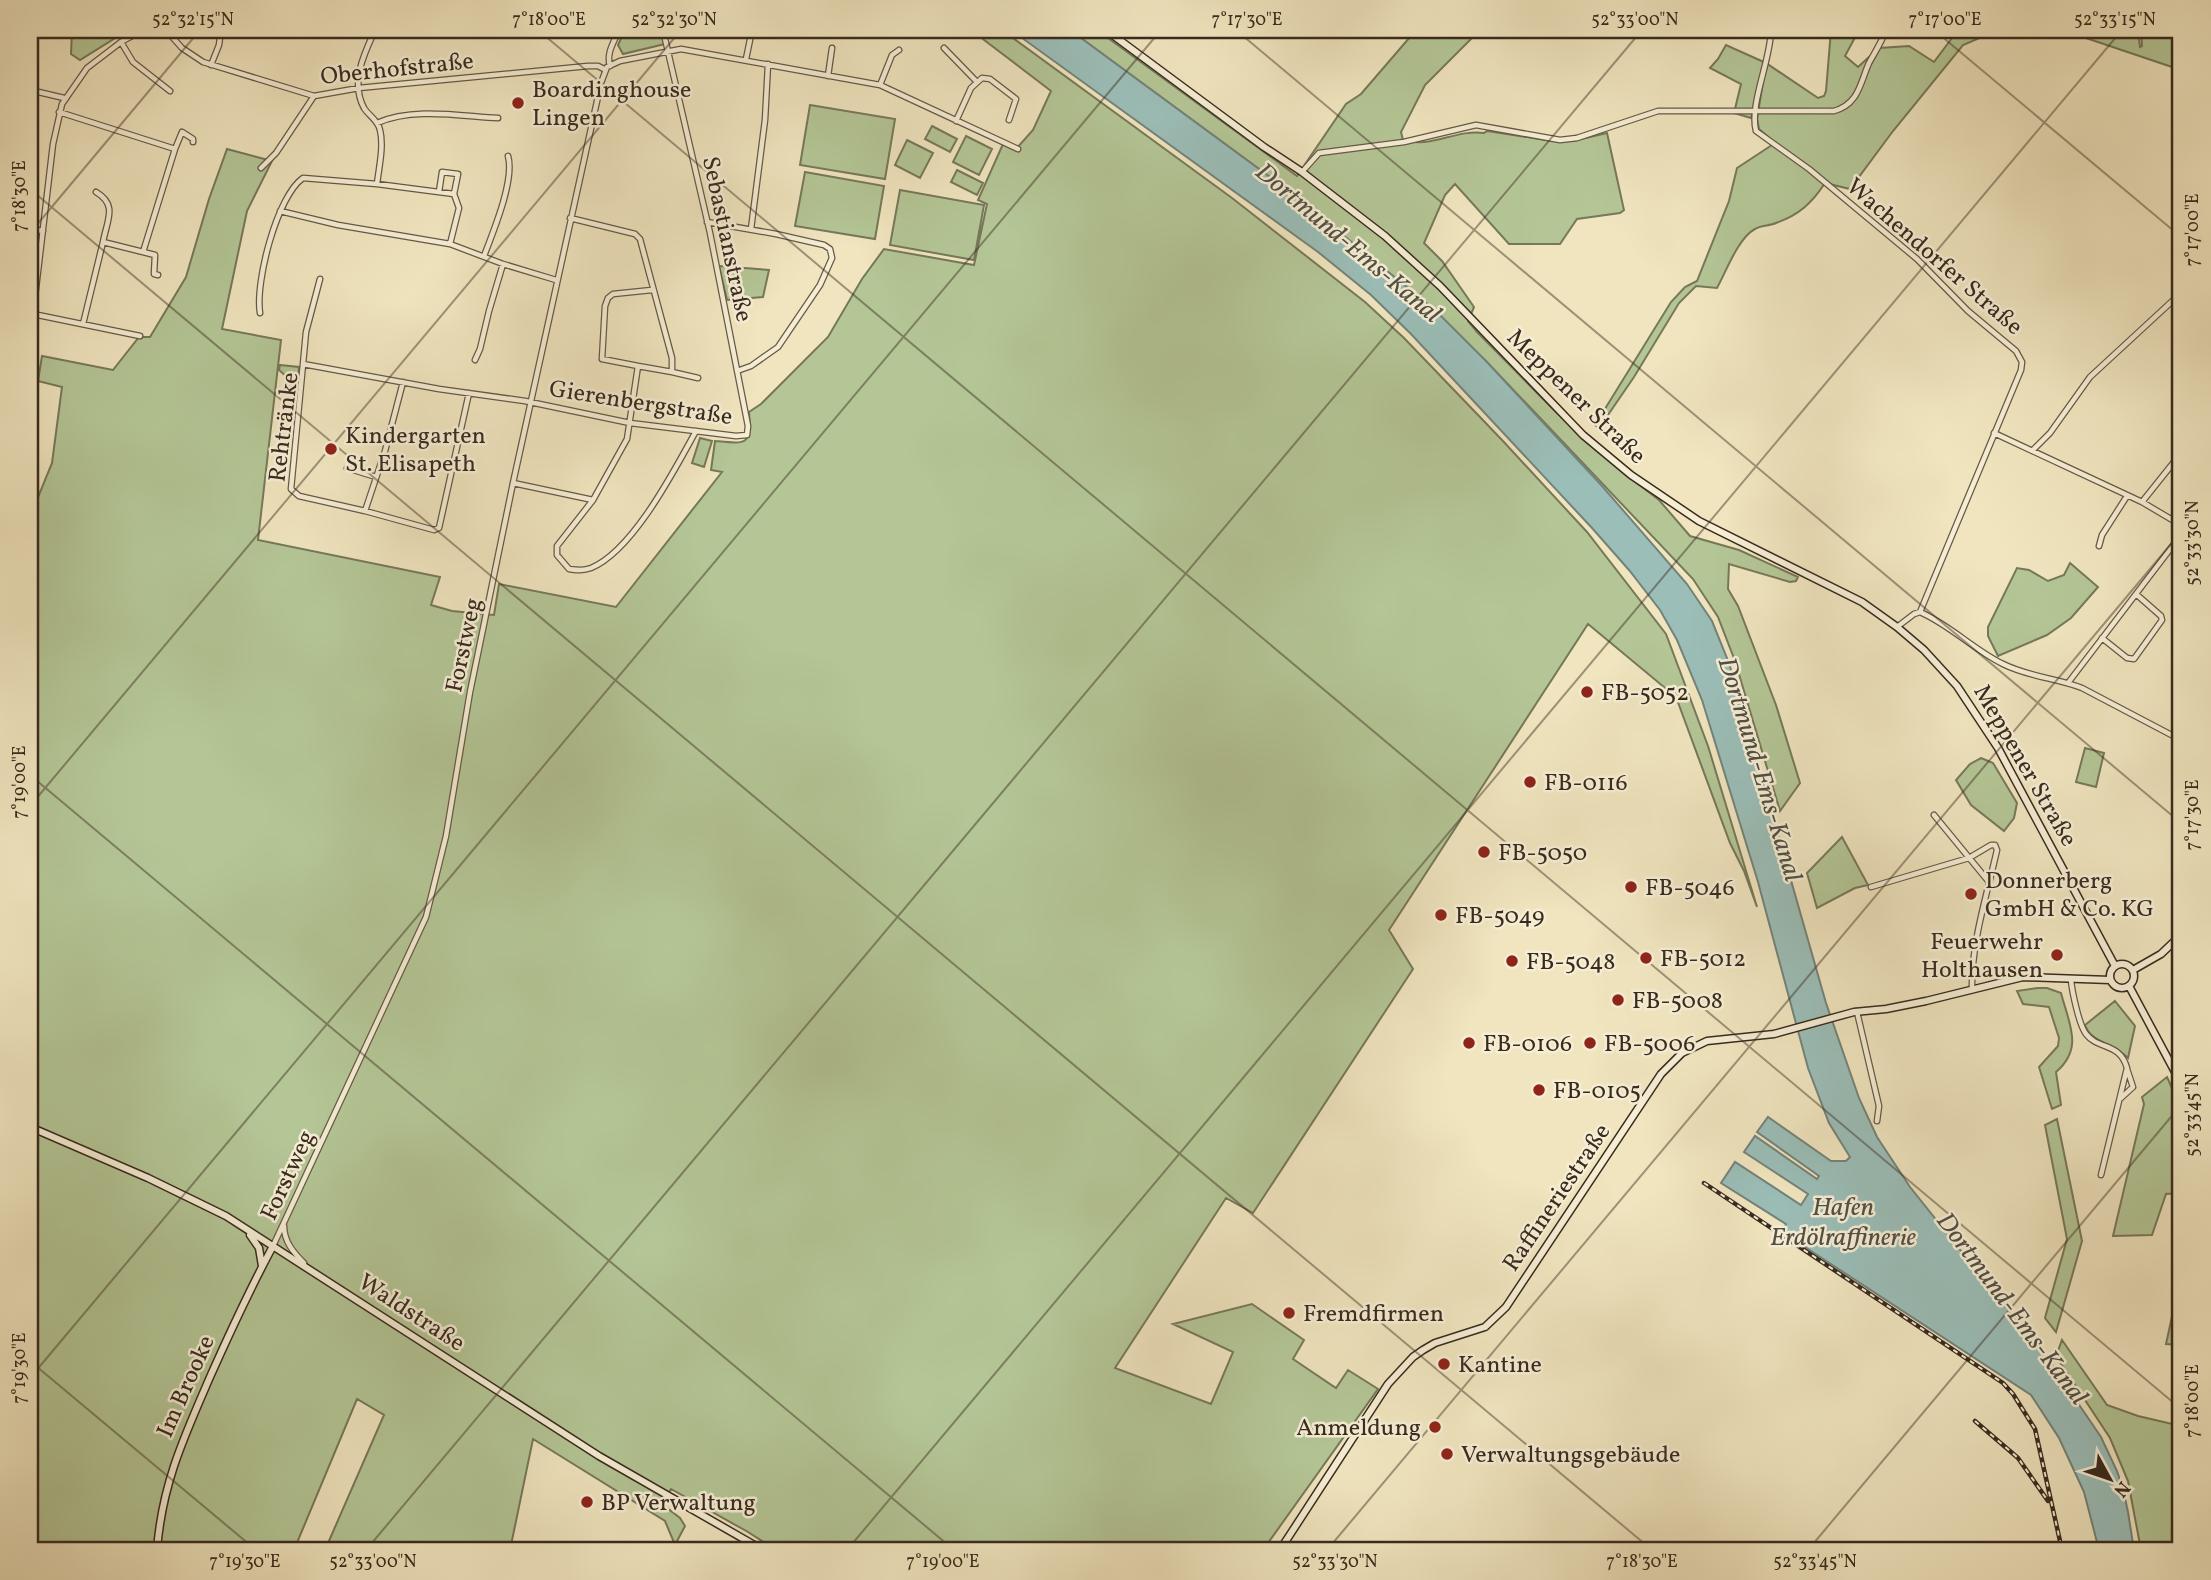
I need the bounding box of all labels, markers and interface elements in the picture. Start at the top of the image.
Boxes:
text: 52°32'15"N [152,8,234,33]
text: 7°18'00"E [512,8,586,33]
text: 52°32'30"N [631,8,717,33]
text: 7°17'30"E [1211,8,1283,33]
text: 52°33'00"N [1591,8,1679,33]
text: 7°17'00"E [1908,8,1982,33]
text: 52°33'15"N [2074,8,2156,33]
street label: Oberhofstraße [319,45,475,95]
place label: Boardinghouse Lingen [532,74,691,136]
marker: Boardinghouse Lingen [510,95,526,111]
street label: Sebastianstraße [692,154,760,325]
water label: Dortmund-Ems-Kanal [1247,155,1449,333]
text: 7°18'30"E [8,160,33,232]
street label: Wachendorfer Straße [1838,171,2030,344]
text: 7°17'00"E [2181,193,2206,267]
street label: Meppener Straße [1498,322,1653,473]
street label: Rehtränke [261,370,309,484]
street label: Gierenbergstraße [547,373,735,435]
place label: Kindergarten St. Elisapeth [345,420,486,482]
marker: Kindergarten St. Elisapeth [323,441,339,457]
text: 52°33'30"N [2181,500,2206,586]
street label: Forstweg [438,595,492,696]
water label: Dortmund-Ems-Kanal [1708,653,1811,887]
place label: FB-5052 [1601,677,1689,711]
street label: Meppener Straße [1964,679,2085,853]
marker: FB-5052 [1579,684,1595,700]
text: 7°19'00"E [8,745,33,819]
place label: FB-0116 [1544,767,1628,801]
marker: FB-0116 [1522,774,1538,790]
text: 7°17'30"E [2181,779,2206,851]
place label: FB-5050 [1498,837,1587,871]
marker: FB-5050 [1476,844,1492,860]
place label: Donnerberg GmbH & Co. KG [1985,865,2154,927]
place label: FB-5046 [1645,872,1735,906]
marker: FB-5046 [1623,879,1639,895]
marker: Donnerberg GmbH & Co. KG [1963,886,1979,902]
place label: FB-5049 [1455,900,1544,934]
marker: FB-5049 [1433,907,1449,923]
place label: Feuerwehr Holthausen [1921,926,2043,988]
place label: FB-5012 [1660,943,1746,977]
place label: FB-5048 [1526,946,1615,980]
marker: Feuerwehr Holthausen [2049,947,2065,963]
marker: FB-5012 [1638,950,1654,966]
marker: FB-5048 [1504,953,1520,969]
place label: FB-5008 [1632,985,1723,1019]
marker: FB-5008 [1610,992,1626,1008]
place label: FB-0106 [1483,1028,1572,1062]
place label: FB-5006 [1604,1028,1695,1062]
marker: FB-0106 [1461,1035,1477,1051]
marker: FB-5006 [1582,1035,1598,1051]
text: 52°33'45"N [2181,1073,2206,1157]
place label: FB-0105 [1553,1075,1641,1109]
marker: FB-0105 [1531,1082,1547,1098]
street label: Raffineriestraße [1495,1117,1620,1279]
street label: Forstweg [253,1125,324,1226]
water label: Hafen Erdölraffinerie [1770,1190,1917,1256]
water label: Dortmund-Ems-Kanal [1927,1205,2096,1413]
street label: Waldstraße [351,1266,471,1361]
place label: Fremdfirmen [1303,1298,1444,1332]
marker: Fremdfirmen [1281,1305,1297,1321]
street label: Im Brooke [149,1330,225,1443]
text: 7°19'30"E [8,1332,33,1404]
place label: Kantine [1458,1349,1542,1383]
marker: Kantine [1436,1356,1452,1372]
text: 7°18'00"E [2181,1364,2206,1438]
place label: Anmeldung [1296,1412,1421,1446]
marker: Anmeldung [1427,1419,1443,1435]
place label: Verwaltungsgebäude [1461,1439,1680,1473]
north arrow [2074,1444,2144,1514]
marker: Verwaltungsgebäude [1439,1446,1455,1462]
text: N [2107,1475,2136,1502]
place label: BP Verwaltung [601,1487,756,1521]
marker: BP Verwaltung [579,1494,595,1510]
text: 7°19'30"E [209,1550,281,1575]
text: 52°33'00"N [329,1550,417,1575]
text: 7°19'00"E [906,1550,980,1575]
text: 52°33'30"N [1292,1550,1378,1575]
text: 7°18'30"E [1606,1550,1678,1575]
text: 52°33'45"N [1773,1550,1857,1575]

